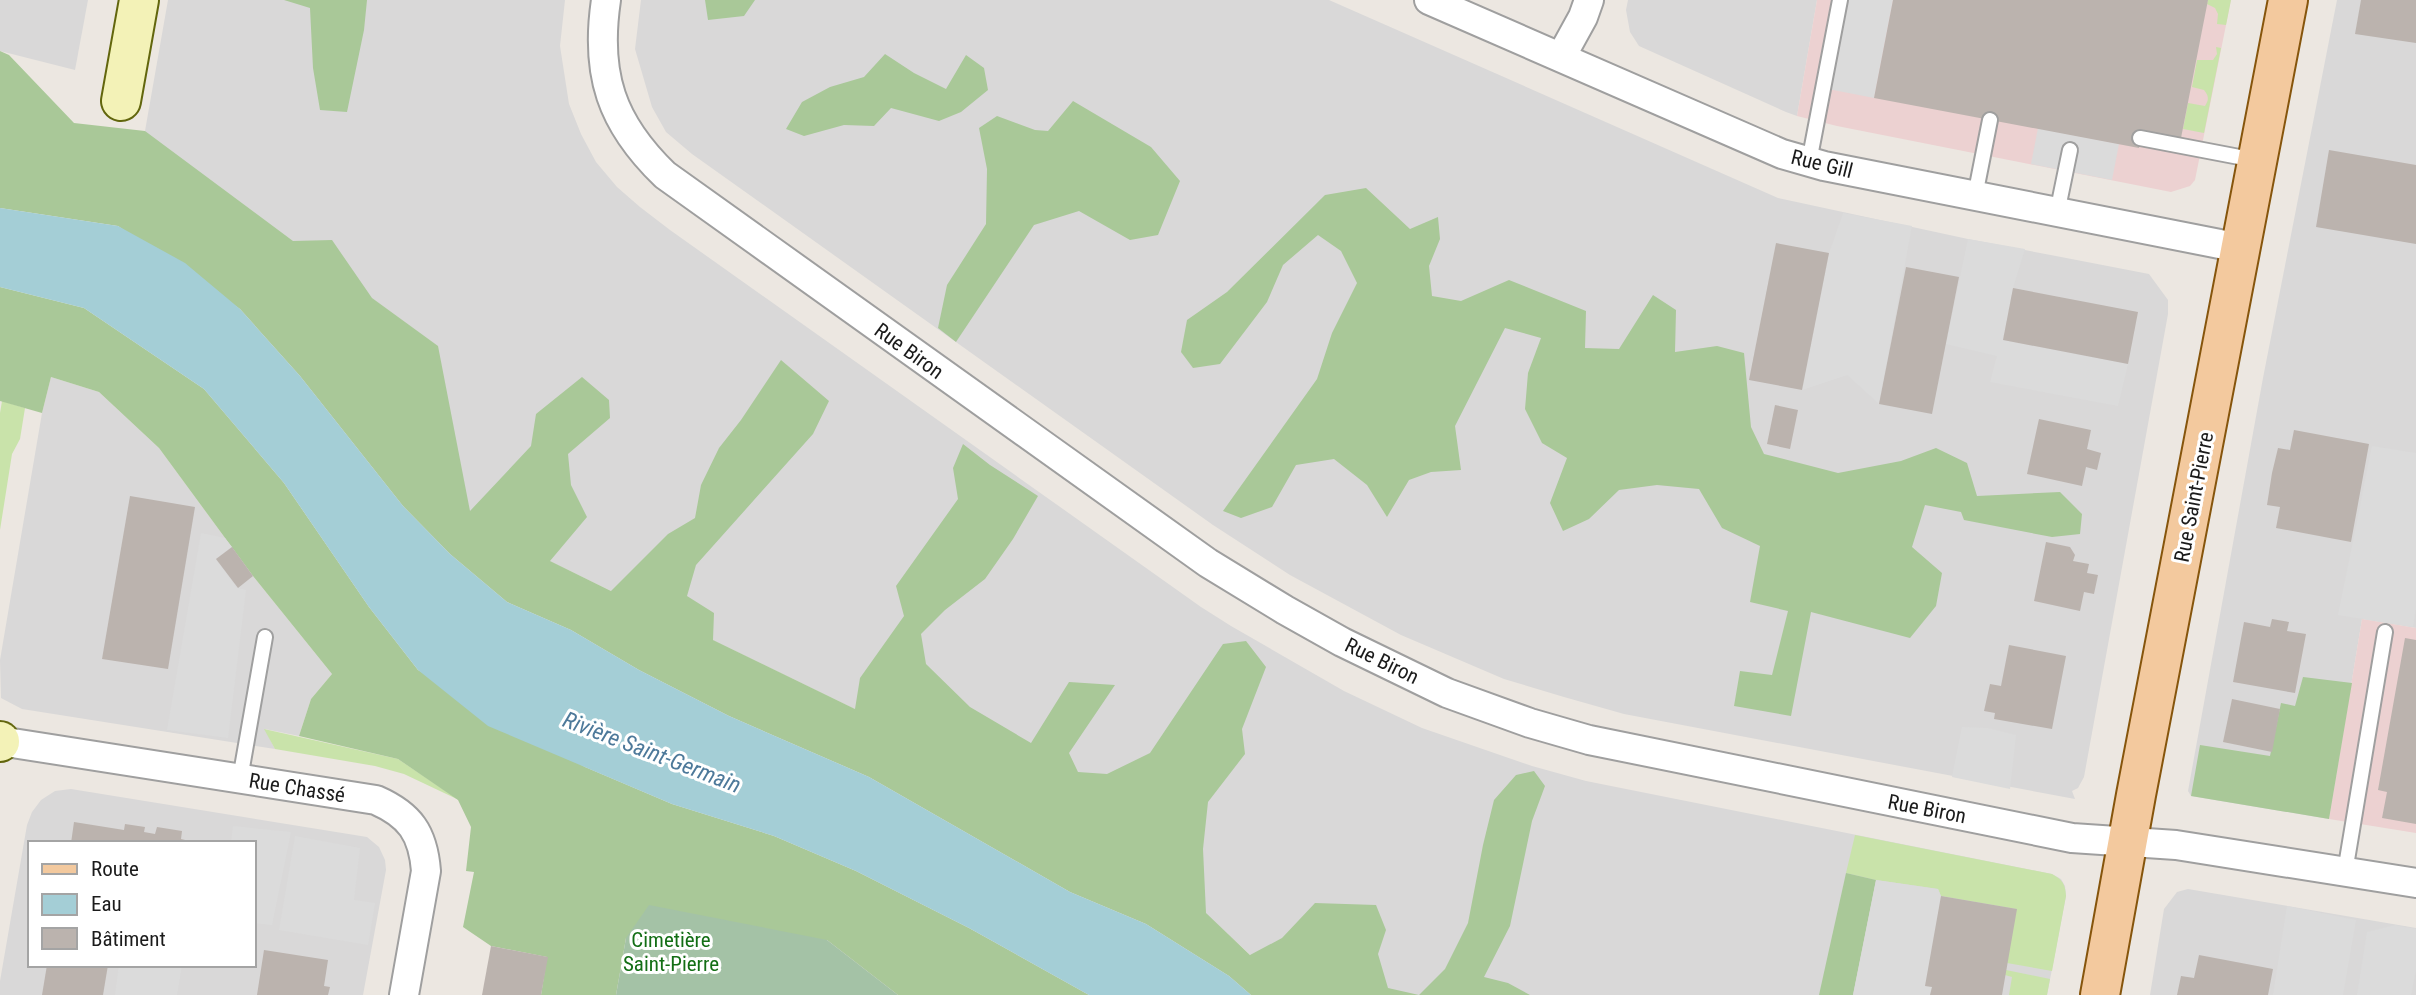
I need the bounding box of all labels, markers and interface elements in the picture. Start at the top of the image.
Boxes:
street label: Rue Gill [1789,145,1855,183]
street label: Rue Biron [870,318,948,384]
street label: Rue Saint-Pierre [2170,430,2218,564]
street label: Rue Biron [1341,633,1423,689]
water label: Rivière Saint-Germain [559,706,745,799]
street label: Rue Chassé [247,769,347,807]
street label: Rue Biron [1886,790,1968,828]
legend [28,841,256,967]
text: Route [91,857,139,881]
text: Eau [91,892,122,916]
text: Bâtiment [91,927,166,951]
park label: Cimetière Saint-Pierre [623,928,719,976]

